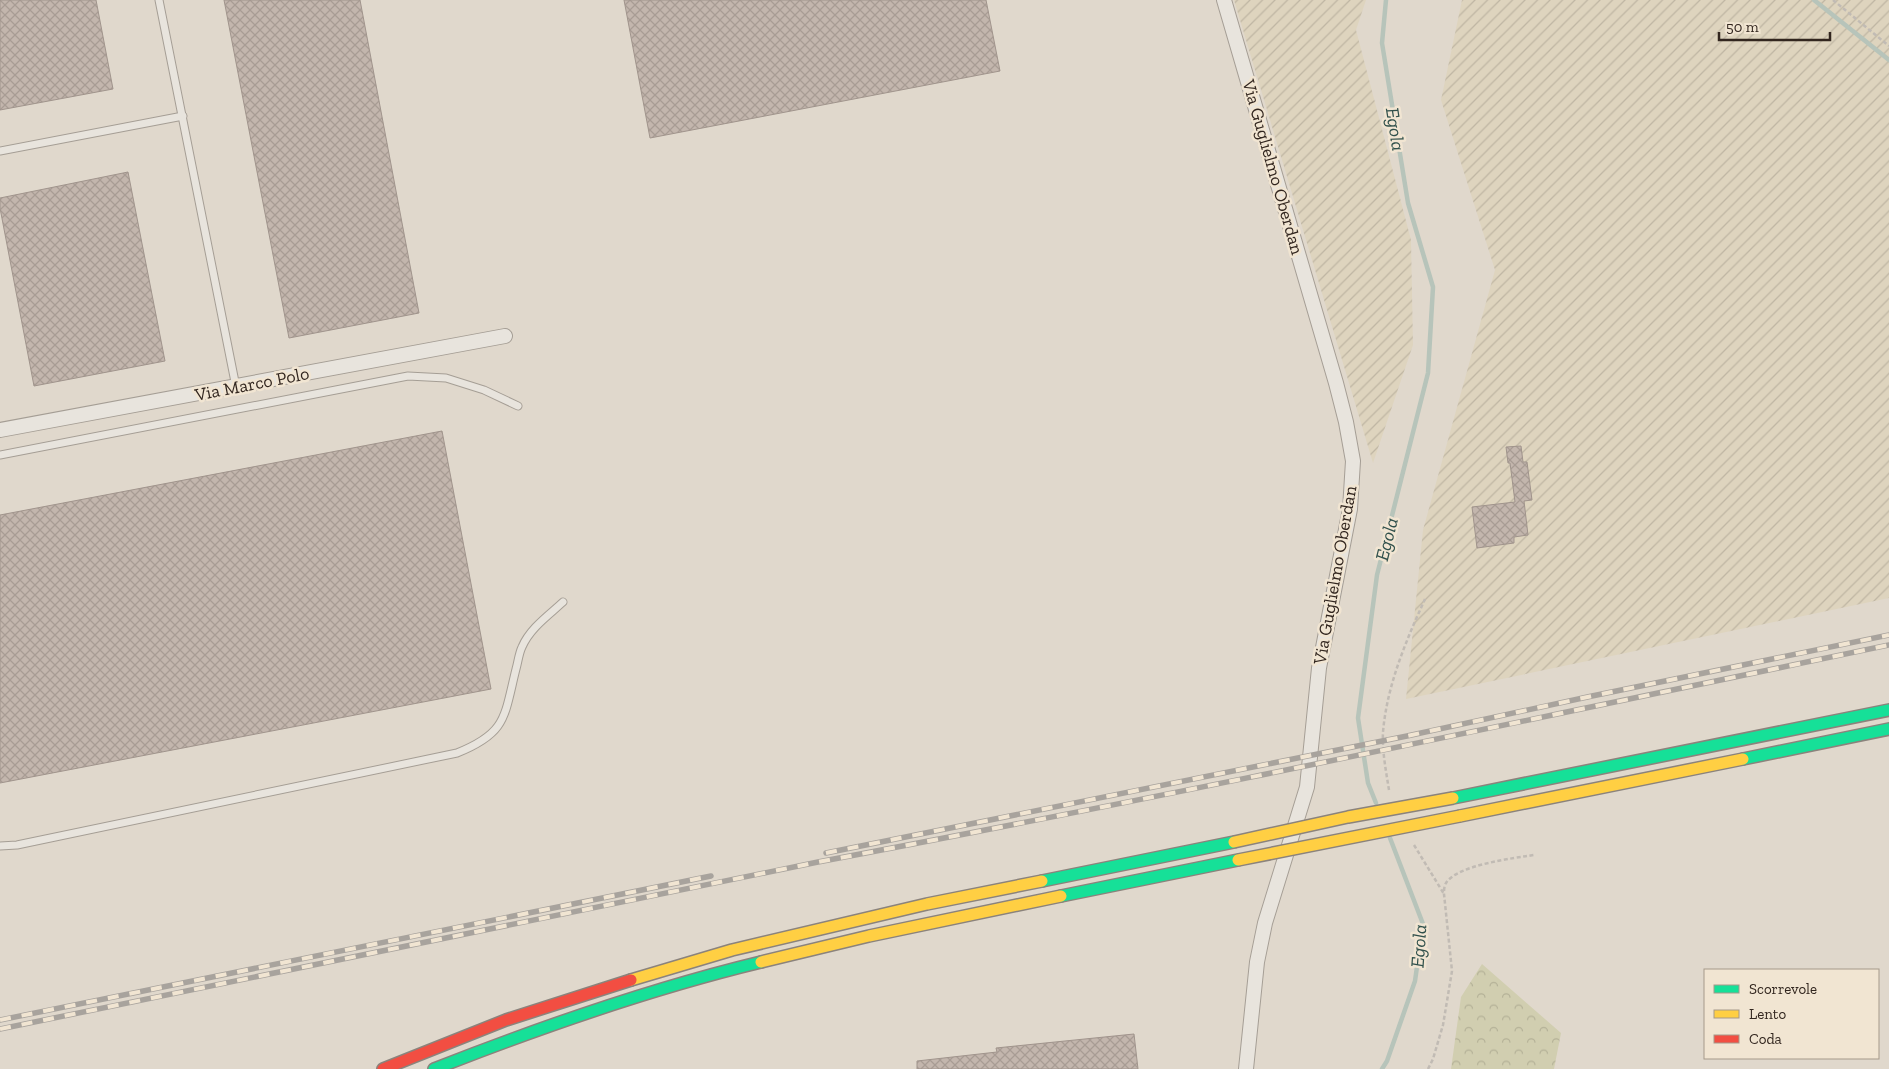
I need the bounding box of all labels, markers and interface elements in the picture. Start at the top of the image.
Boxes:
scale bar [1719,10,1830,42]
text: 50 m [1726,18,1759,36]
street label: Via Guglielmo Oberdan [1237,76,1309,258]
water label: Egola [1381,106,1410,153]
street label: Via Marco Polo [192,362,311,406]
street label: Via Guglielmo Oberdan [1308,483,1362,667]
water label: Egola [1370,515,1403,563]
water label: Egola [1405,923,1432,969]
legend [1704,969,1879,1059]
text: Scorrevole [1749,980,1817,998]
text: Lento [1749,1005,1786,1023]
text: Coda [1749,1030,1782,1048]

